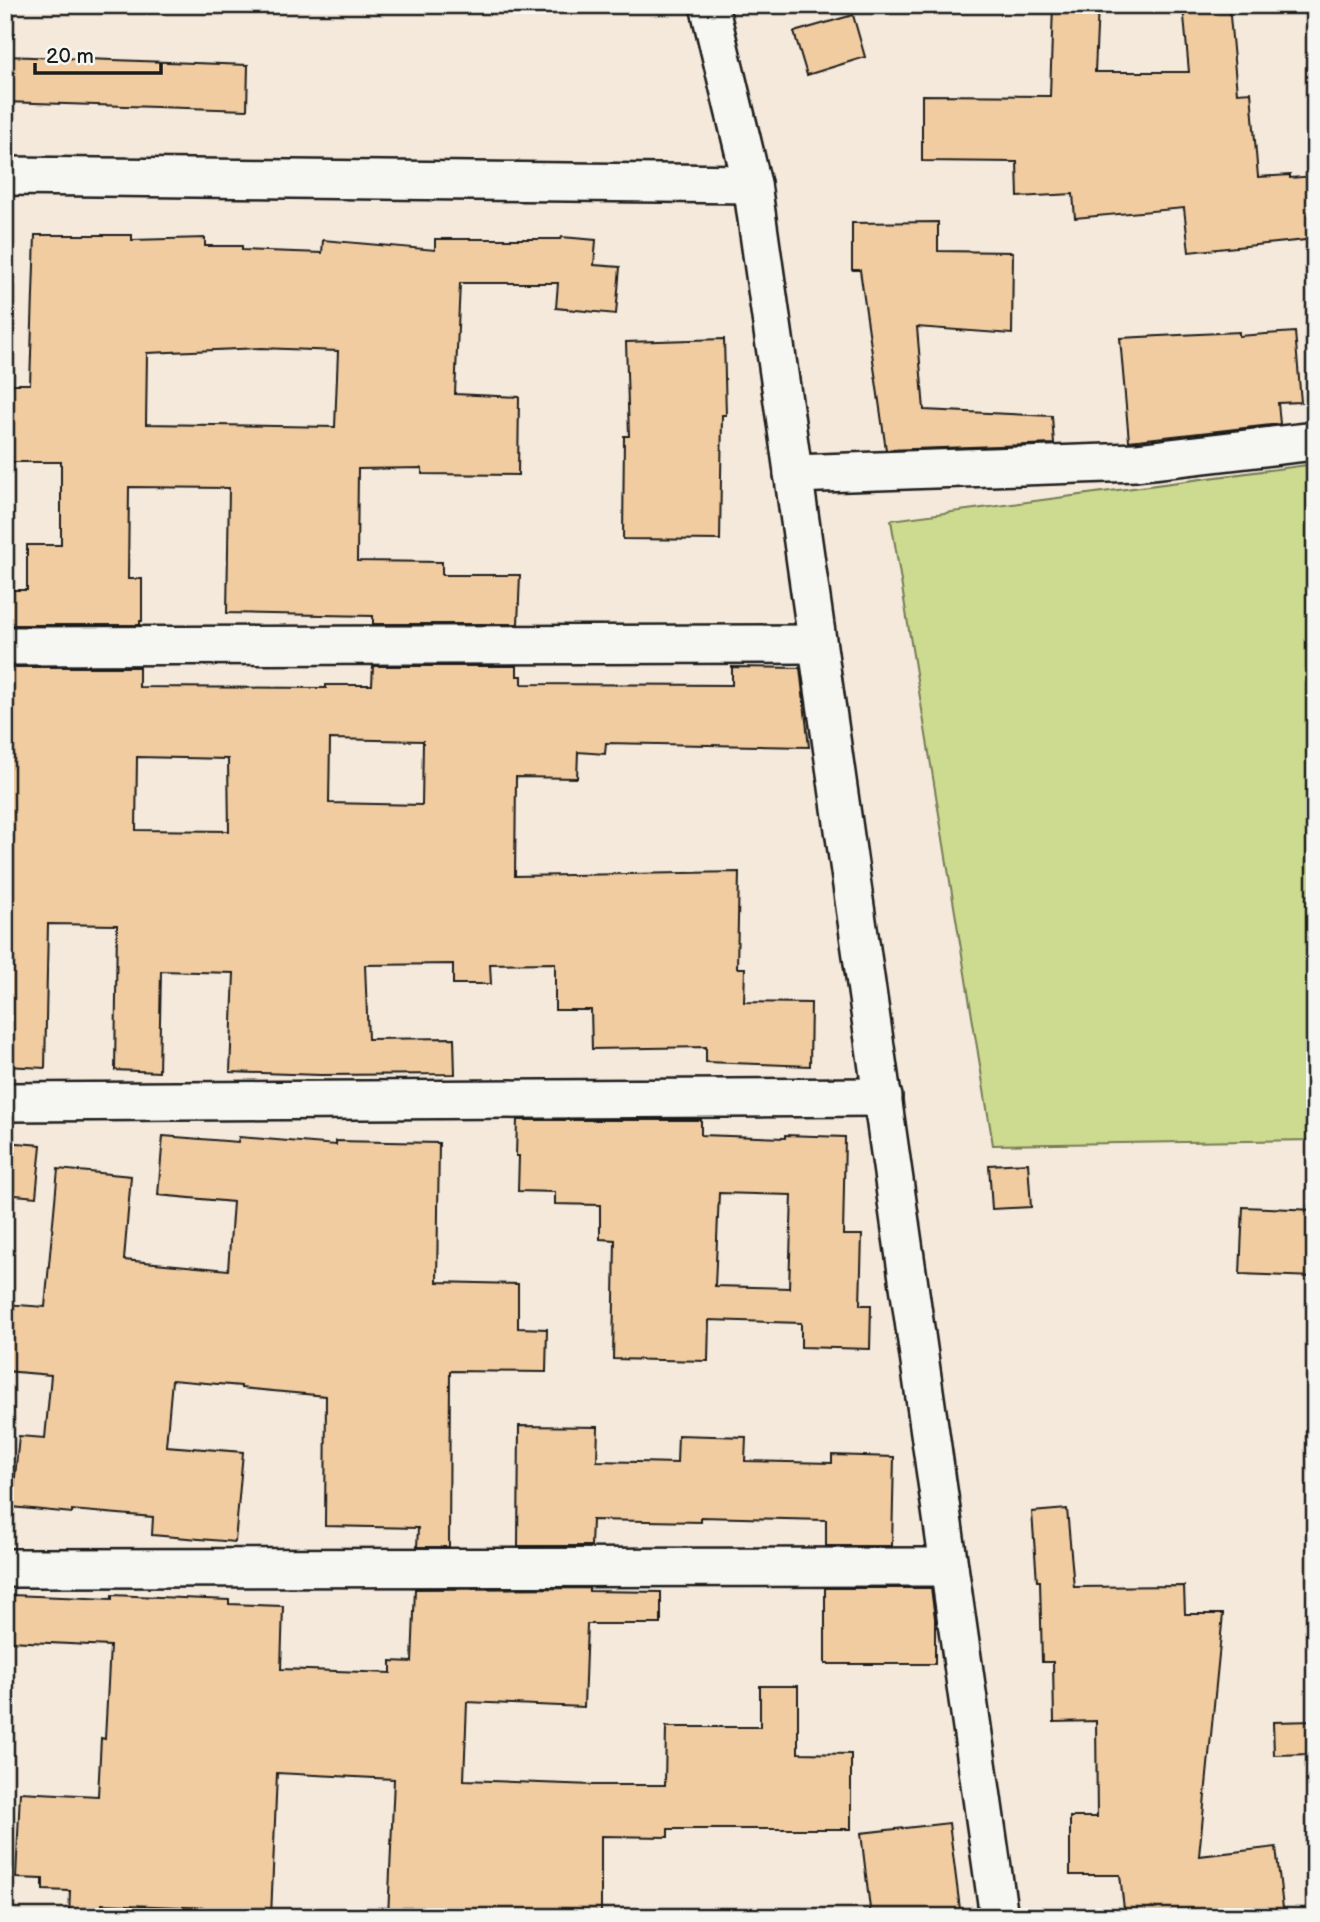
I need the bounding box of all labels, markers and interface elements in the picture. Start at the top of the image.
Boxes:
scale bar [35,32,161,76]
text: 20 m [46,44,94,69]

